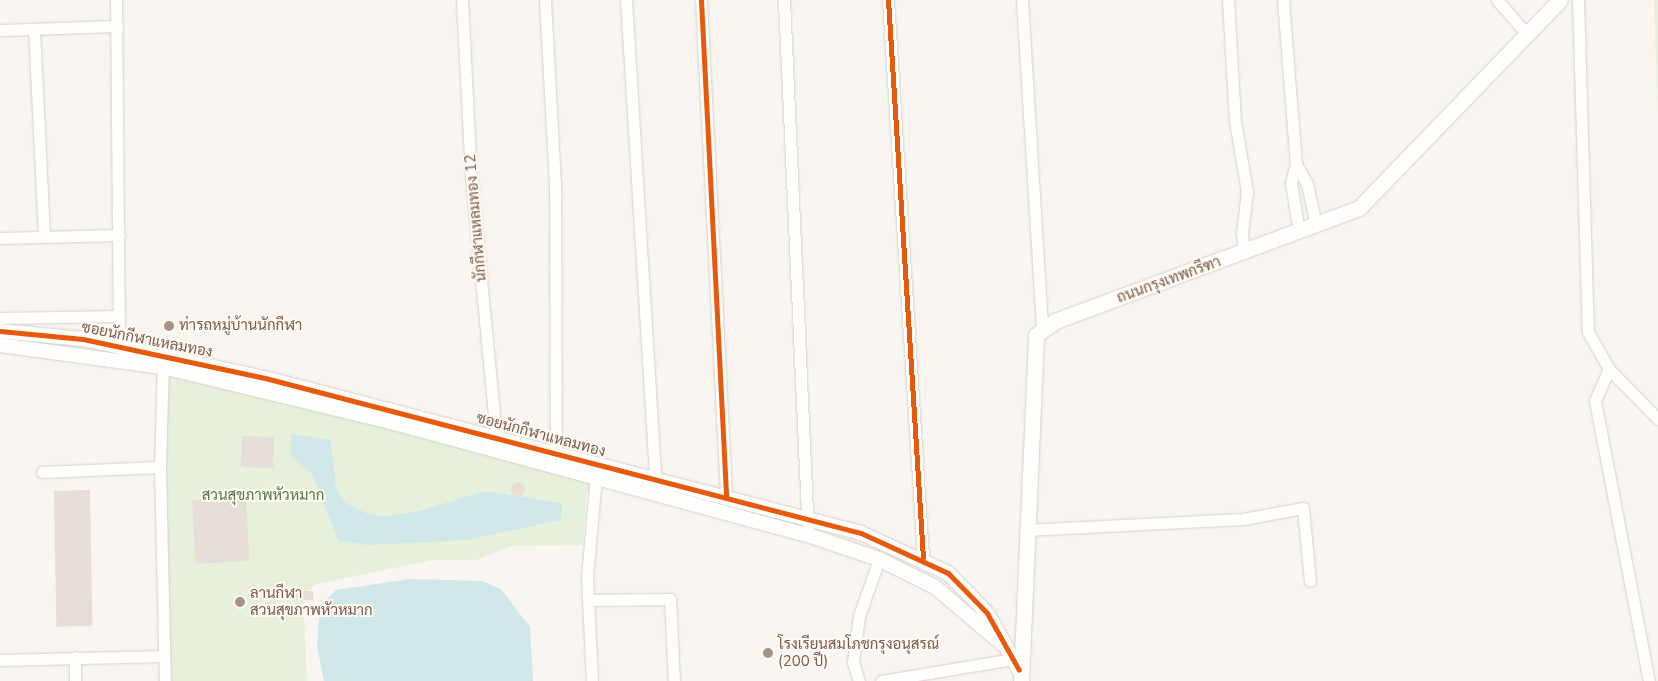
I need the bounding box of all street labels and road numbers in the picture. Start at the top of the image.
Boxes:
street label: นักกีฬาแหลมทอง 12 [461,153,491,283]
street label: ถนนกรุงเทพกรีฑา [1114,253,1224,307]
street label: ซอยนักกีฬาแหลมทอง [80,318,214,362]
street label: ซอยนักกีฬาแหลมทอง [474,409,608,461]

